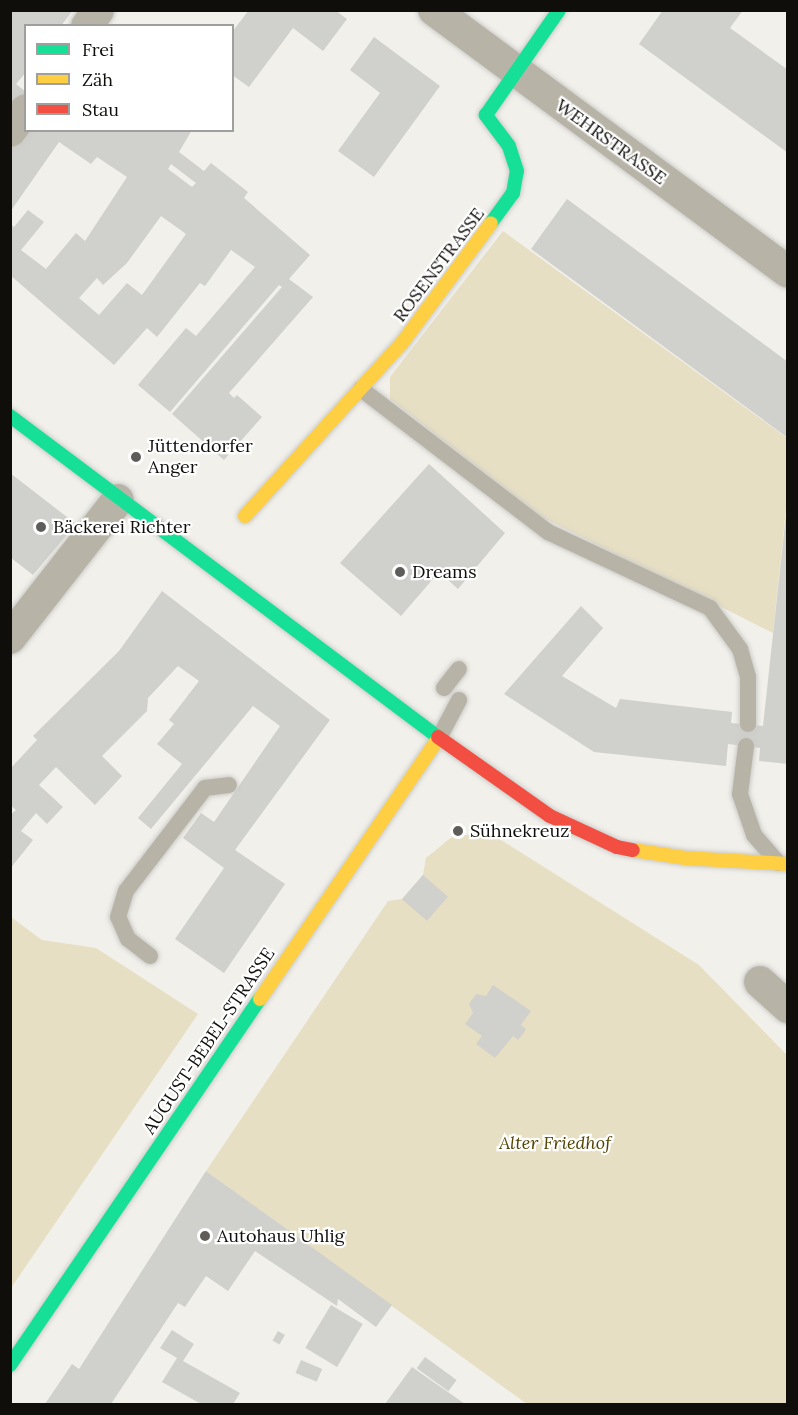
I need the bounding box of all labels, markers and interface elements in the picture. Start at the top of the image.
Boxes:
legend [24,24,234,132]
text: Frei [82,38,114,61]
text: Zäh [82,68,113,91]
street label: WEHRSTRASSE [552,95,670,189]
text: Stau [82,98,119,121]
street label: ROSENSTRASSE [389,204,489,326]
place label: Jüttendorfer Anger [148,436,253,478]
marker: Jüttendorfer Anger [129,450,143,464]
place label: Bäckerei Richter [53,516,191,538]
marker: Bäckerei Richter [34,520,48,534]
place label: Dreams [412,561,477,583]
marker: Dreams [393,565,407,579]
place label: Sühnekreuz [470,820,569,842]
marker: Sühnekreuz [451,824,465,838]
street label: AUGUST-BEBEL-STRASSE [139,944,279,1138]
park label: Alter Friedhof [499,1132,611,1154]
place label: Autohaus Uhlig [217,1225,345,1247]
marker: Autohaus Uhlig [198,1229,212,1243]

